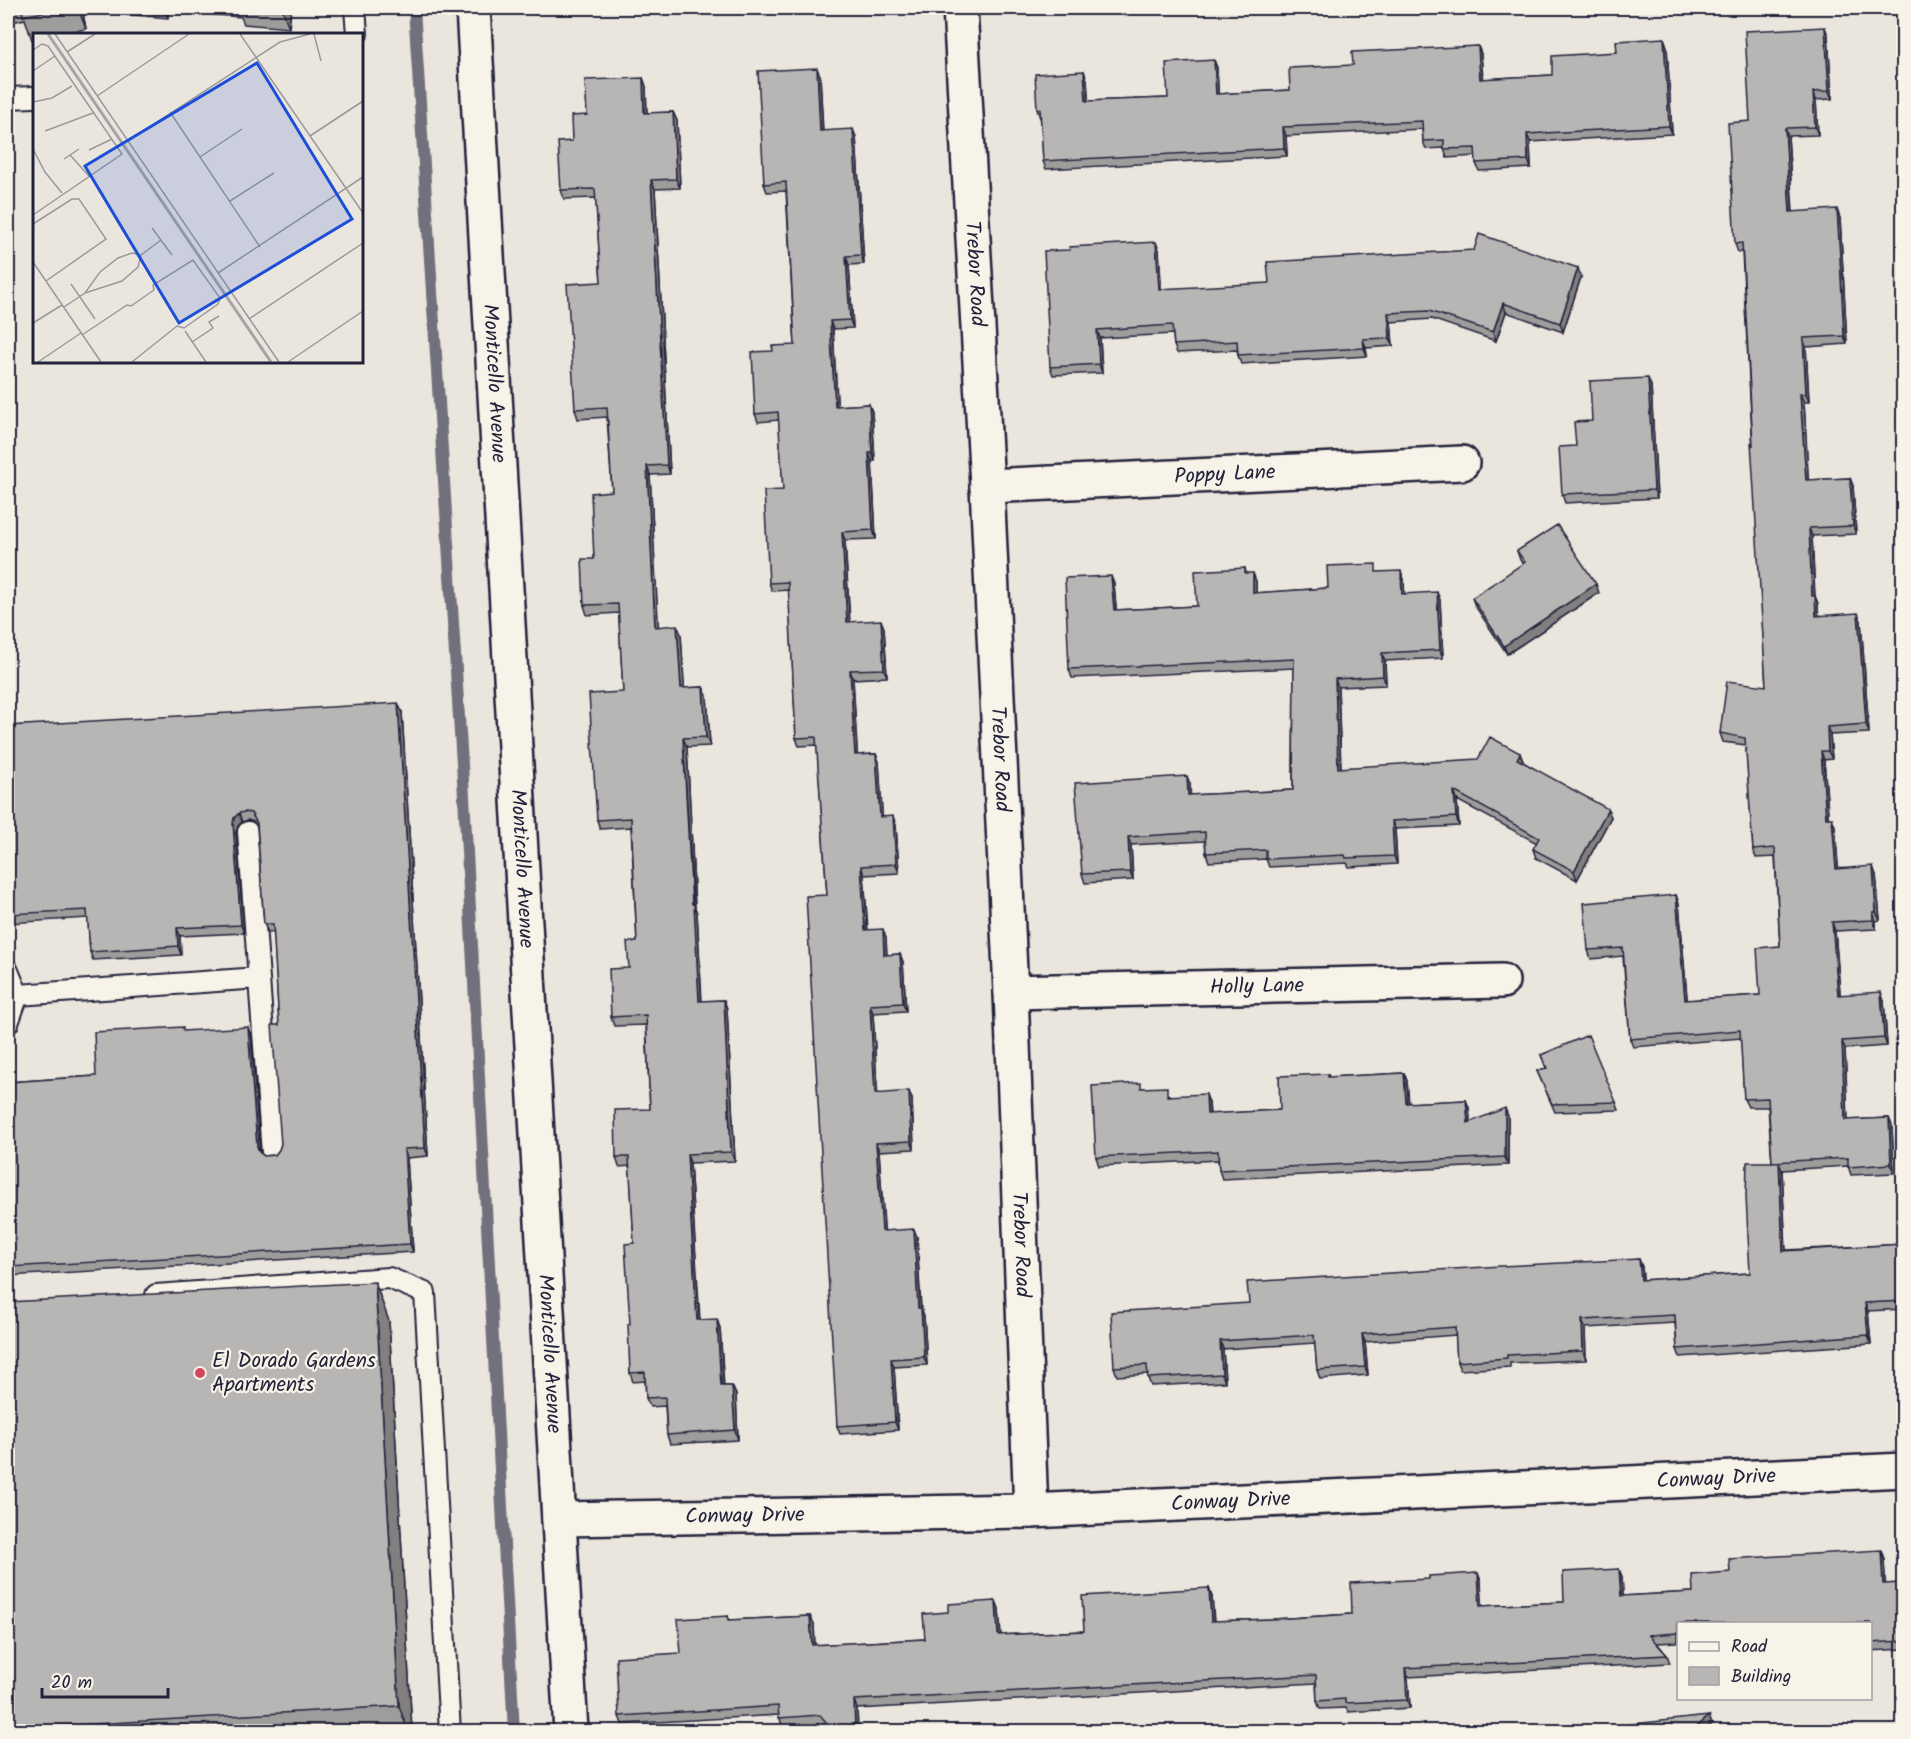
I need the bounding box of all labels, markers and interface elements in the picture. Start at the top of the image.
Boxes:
inset map [33,33,363,363]
street label: Trebor Road [956,220,994,328]
street label: Monticello Avenue [473,303,515,464]
street label: Poppy Lane [1173,456,1277,493]
street label: Trebor Road [981,705,1019,813]
street label: Monticello Avenue [501,788,543,950]
street label: Holly Lane [1209,969,1305,1004]
street label: Trebor Road [1002,1191,1039,1298]
street label: Monticello Avenue [529,1273,571,1435]
place label: El Dorado Gardens Apartments [212,1345,376,1402]
marker: El Dorado Gardens Apartments [193,1366,207,1380]
street label: Conway Drive [1656,1460,1777,1498]
street label: Conway Drive [1170,1482,1292,1521]
street label: Conway Drive [685,1498,806,1533]
legend [1677,1622,1872,1700]
text: Road [1731,1633,1768,1662]
scale bar [42,1661,168,1699]
text: Building [1731,1663,1791,1692]
text: 20 m [51,1669,92,1698]

